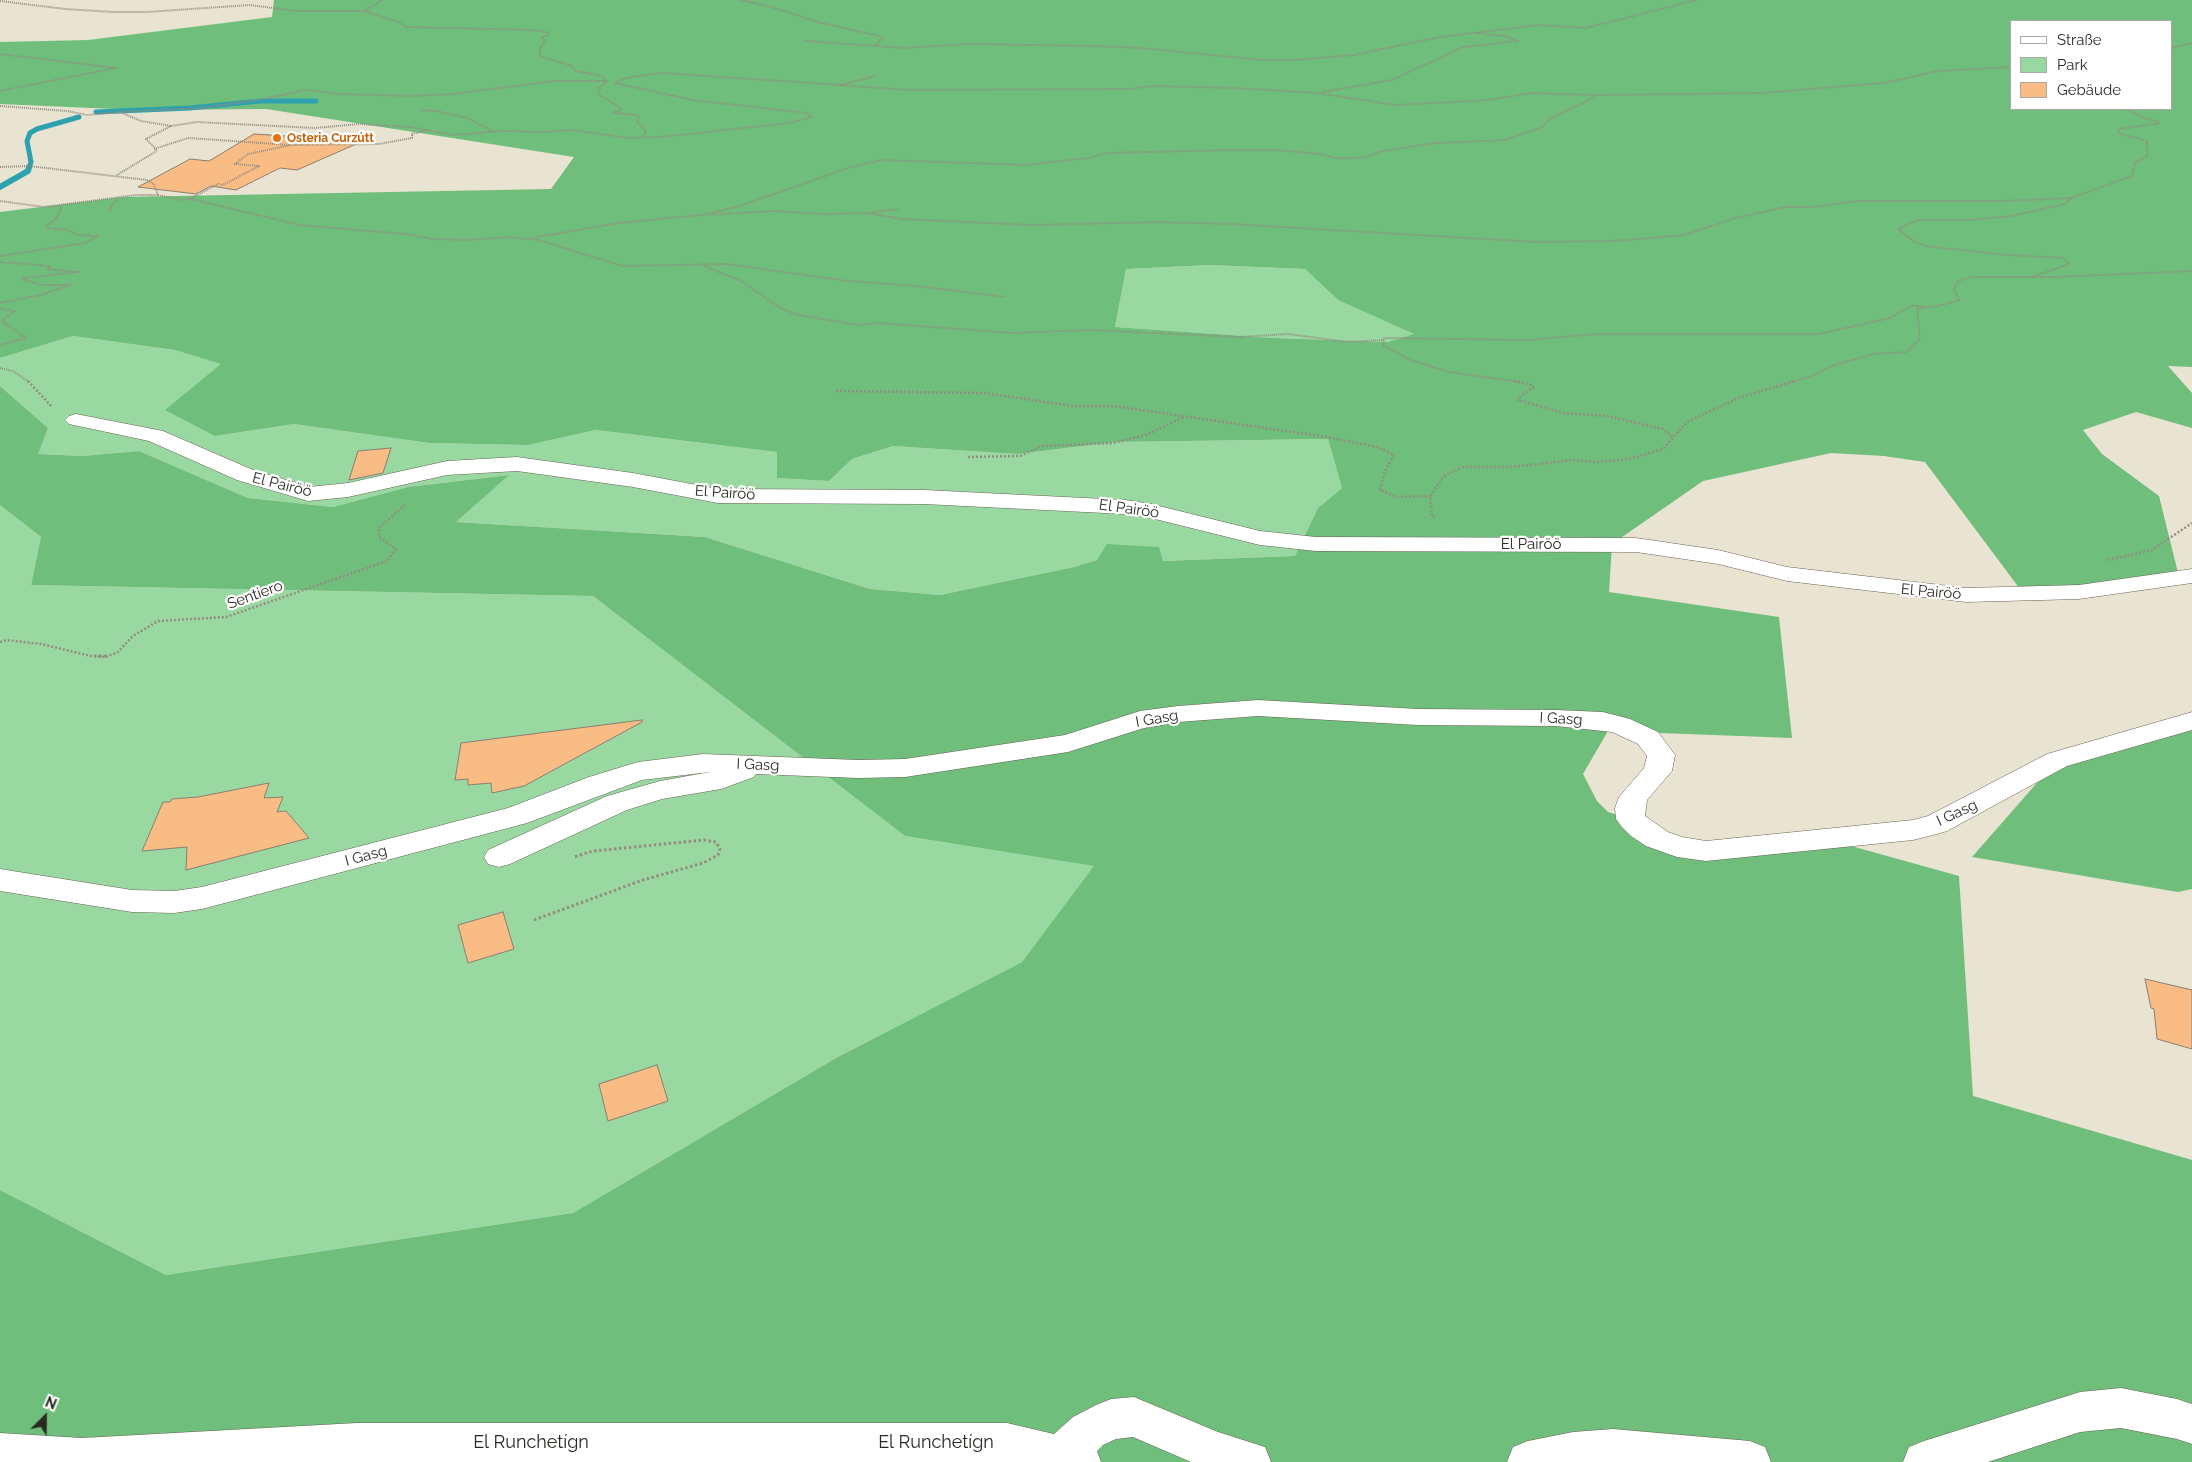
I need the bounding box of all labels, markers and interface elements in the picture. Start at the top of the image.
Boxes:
legend [2010,20,2172,110]
text: Straße [2057,31,2101,49]
text: Park [2057,56,2088,74]
text: Gebäude [2057,81,2121,99]
place label: Osteria Curzútt [287,131,374,145]
marker: Osteria Curzútt [271,132,283,144]
street label: El Pairöö [250,469,314,501]
street label: El Pairöö [694,482,756,504]
street label: El Pairöö [1098,496,1160,522]
street label: El Pairöö [1501,535,1561,553]
street label: Sentiero [225,577,285,613]
street label: El Pairöö [1900,580,1962,604]
street label: I Gasg [1134,706,1180,732]
street label: I Gasg [1539,709,1583,729]
street label: I Gasg [736,755,780,775]
street label: I Gasg [1934,796,1980,830]
street label: I Gasg [343,842,389,870]
north arrow [20,1392,70,1442]
text: N [43,1394,59,1413]
street label: El Runchetígn [473,1432,589,1454]
street label: El Runchetígn [878,1432,994,1454]

